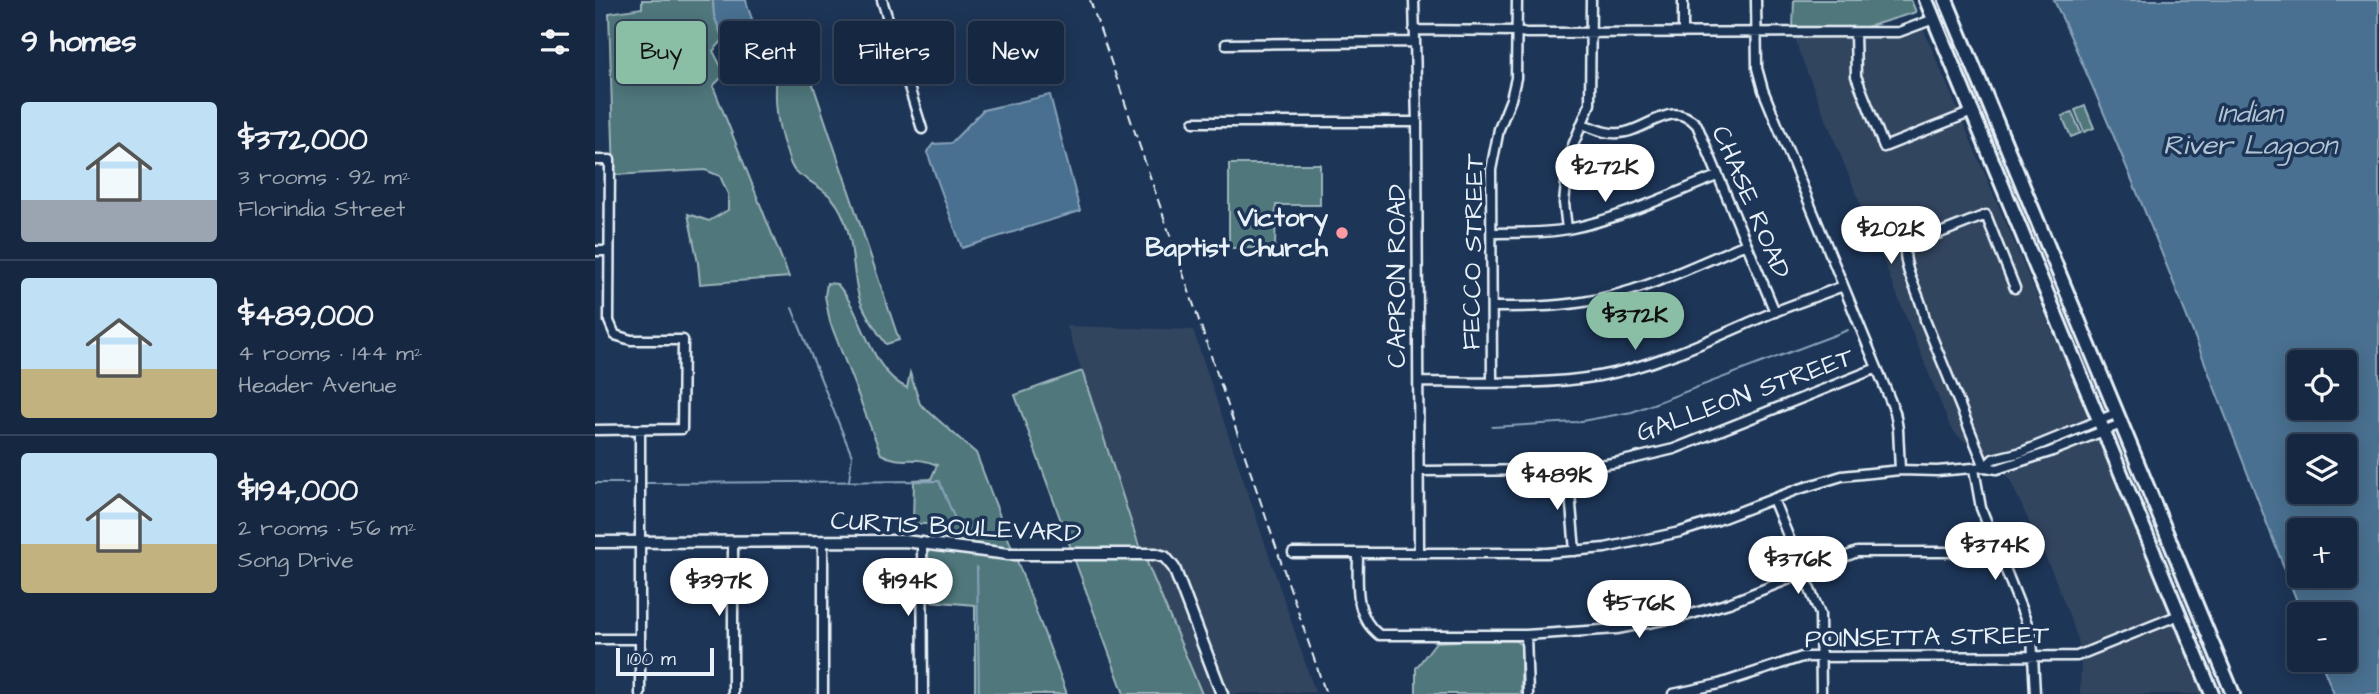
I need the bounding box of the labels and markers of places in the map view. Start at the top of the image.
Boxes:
pin: $272K [1556,144,1654,204]
place label: Victory Baptist Church [1145,200,1329,266]
pin: $202K [1842,206,1940,266]
marker: Victory Baptist Church [1334,225,1350,241]
pin: $372K [1586,292,1684,352]
pin: $489K [1508,452,1606,512]
pin: $374K [1946,522,2044,582]
pin: $376K [1749,536,1847,596]
pin: $397K [670,558,768,618]
pin: $194K [859,558,957,618]
pin: $576K [1590,580,1688,640]

